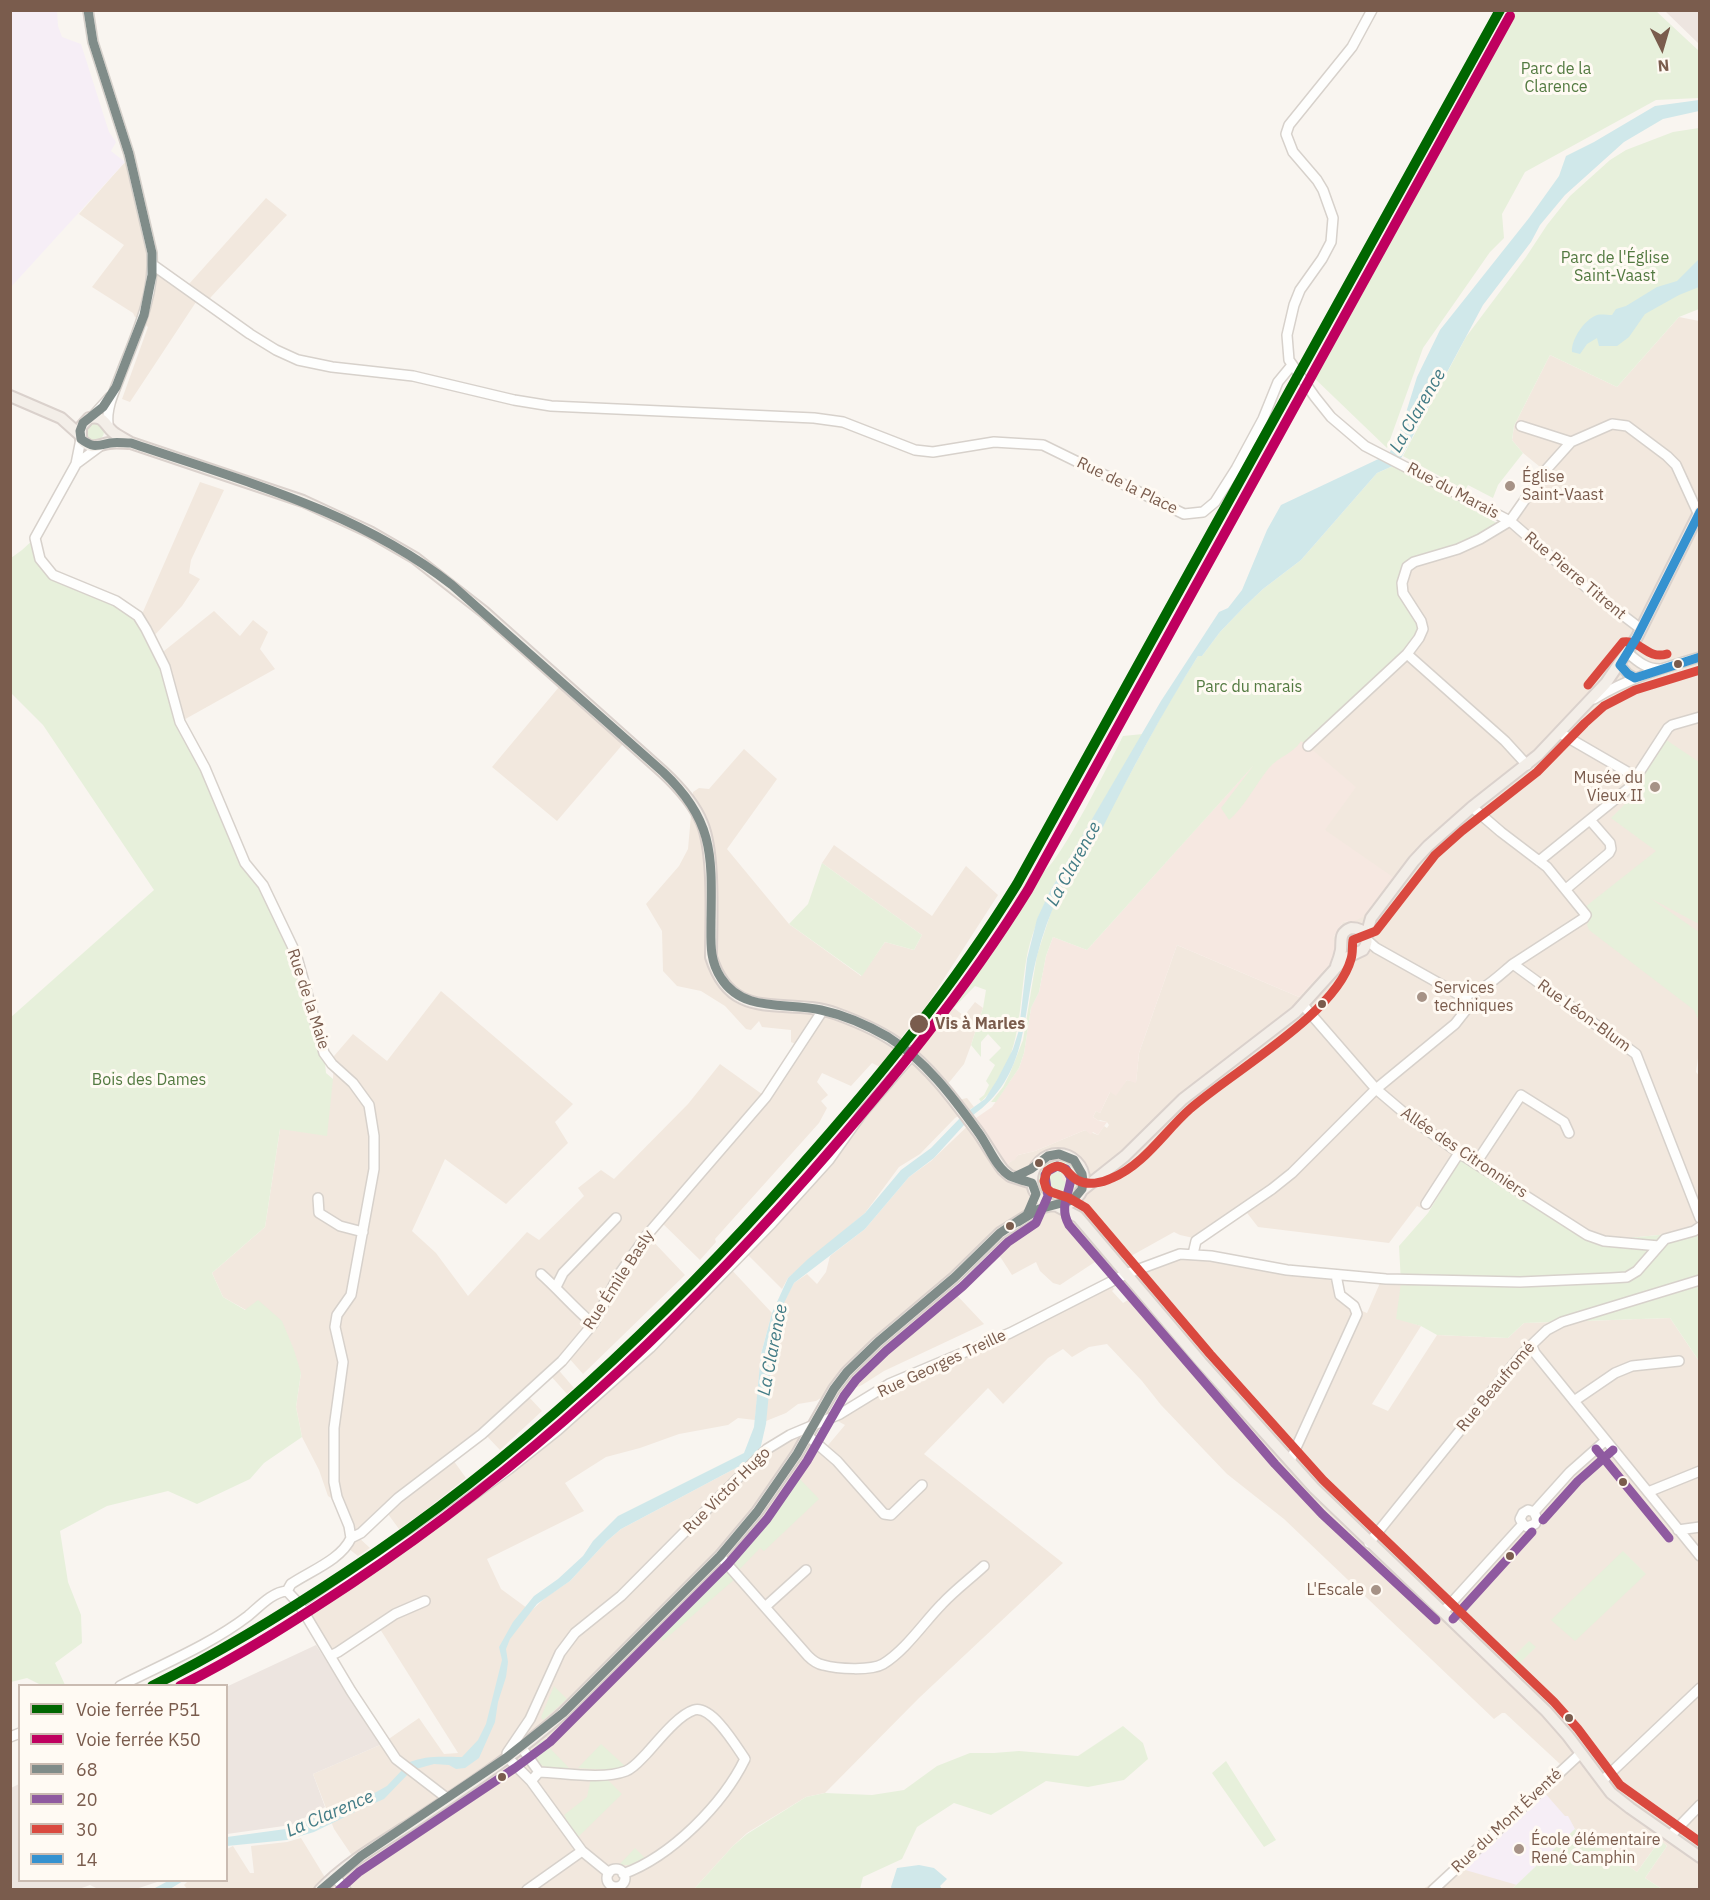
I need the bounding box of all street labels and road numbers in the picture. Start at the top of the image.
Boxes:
street label: Rue de la Place [1073,453,1181,519]
street label: Rue du Marais [1404,459,1502,523]
street label: Rue Pierre Titrent [1520,528,1630,624]
street label: Rue de la Maie [283,946,333,1052]
street label: Rue Léon-Blum [1534,976,1634,1056]
street label: Allée des Citronniers [1397,1103,1531,1203]
street label: Rue Émile Basly [580,1227,658,1333]
street label: Rue Georges Treille [875,1326,1009,1402]
street label: Rue Beaufromé [1453,1338,1539,1436]
street label: Rue Victor Hugo [679,1443,775,1539]
street label: Rue du Mont Éventé [1448,1765,1566,1877]

